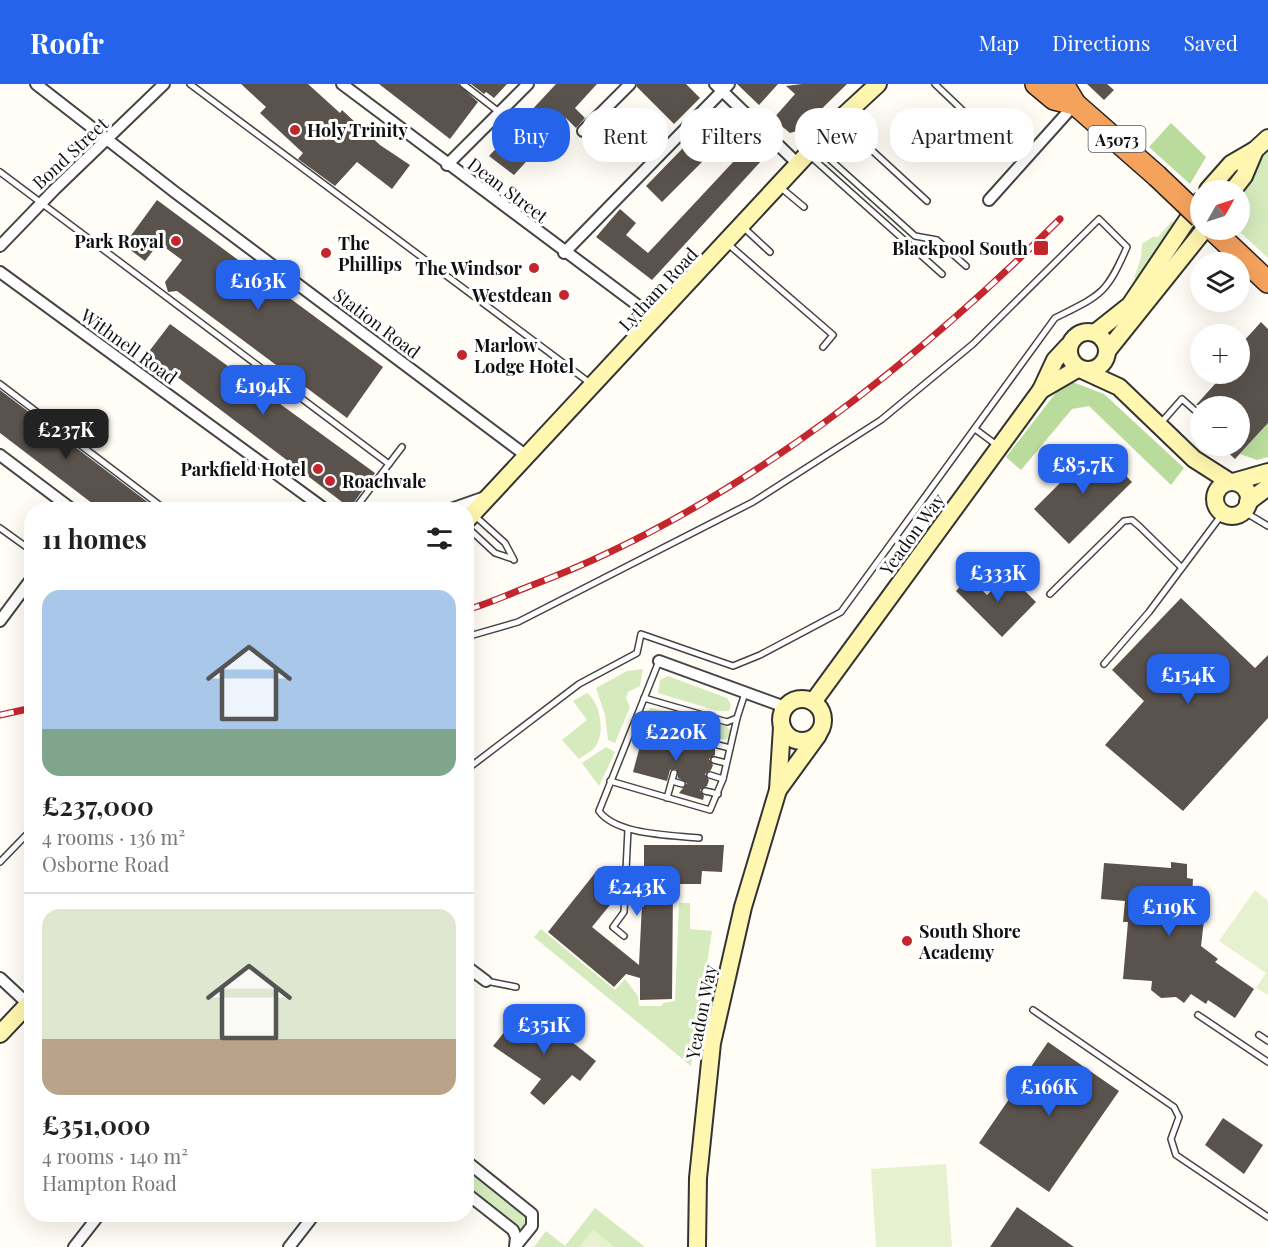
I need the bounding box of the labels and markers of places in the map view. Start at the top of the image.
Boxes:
place label: Holy Trinity [307,118,408,142]
marker: Holy Trinity [288,123,302,137]
place label: Park Royal [74,229,164,253]
place label: The Phillips [338,231,402,276]
marker: Park Royal [169,234,183,248]
place label: Blackpool South [892,236,1028,260]
marker: Blackpool South [1032,239,1050,257]
marker: The Phillips [319,246,333,260]
place label: The Windsor [415,256,523,280]
pin: £163K [216,260,300,311]
marker: The Windsor [527,261,541,275]
place label: Westdean [471,283,552,307]
marker: Westdean [557,288,571,302]
place label: Marlow Lodge Hotel [474,333,574,378]
marker: Marlow Lodge Hotel [455,348,469,362]
pin: £194K [221,365,305,416]
pin: £237K [24,409,108,460]
pin: £85.7K [1034,444,1132,495]
place label: Parkfield Hotel [180,457,306,481]
marker: Parkfield Hotel [311,462,325,476]
place label: Roachvale [342,469,426,493]
marker: Roachvale [323,474,337,488]
pin: £333K [956,552,1040,603]
pin: £154K [1146,654,1230,705]
pin: £220K [634,711,718,762]
pin: £243K [595,866,679,917]
pin: £119K [1127,886,1211,937]
place label: South Shore Academy [918,919,1021,964]
marker: South Shore Academy [900,934,914,948]
pin: £351K [502,1004,586,1055]
pin: £166K [1007,1066,1091,1117]

